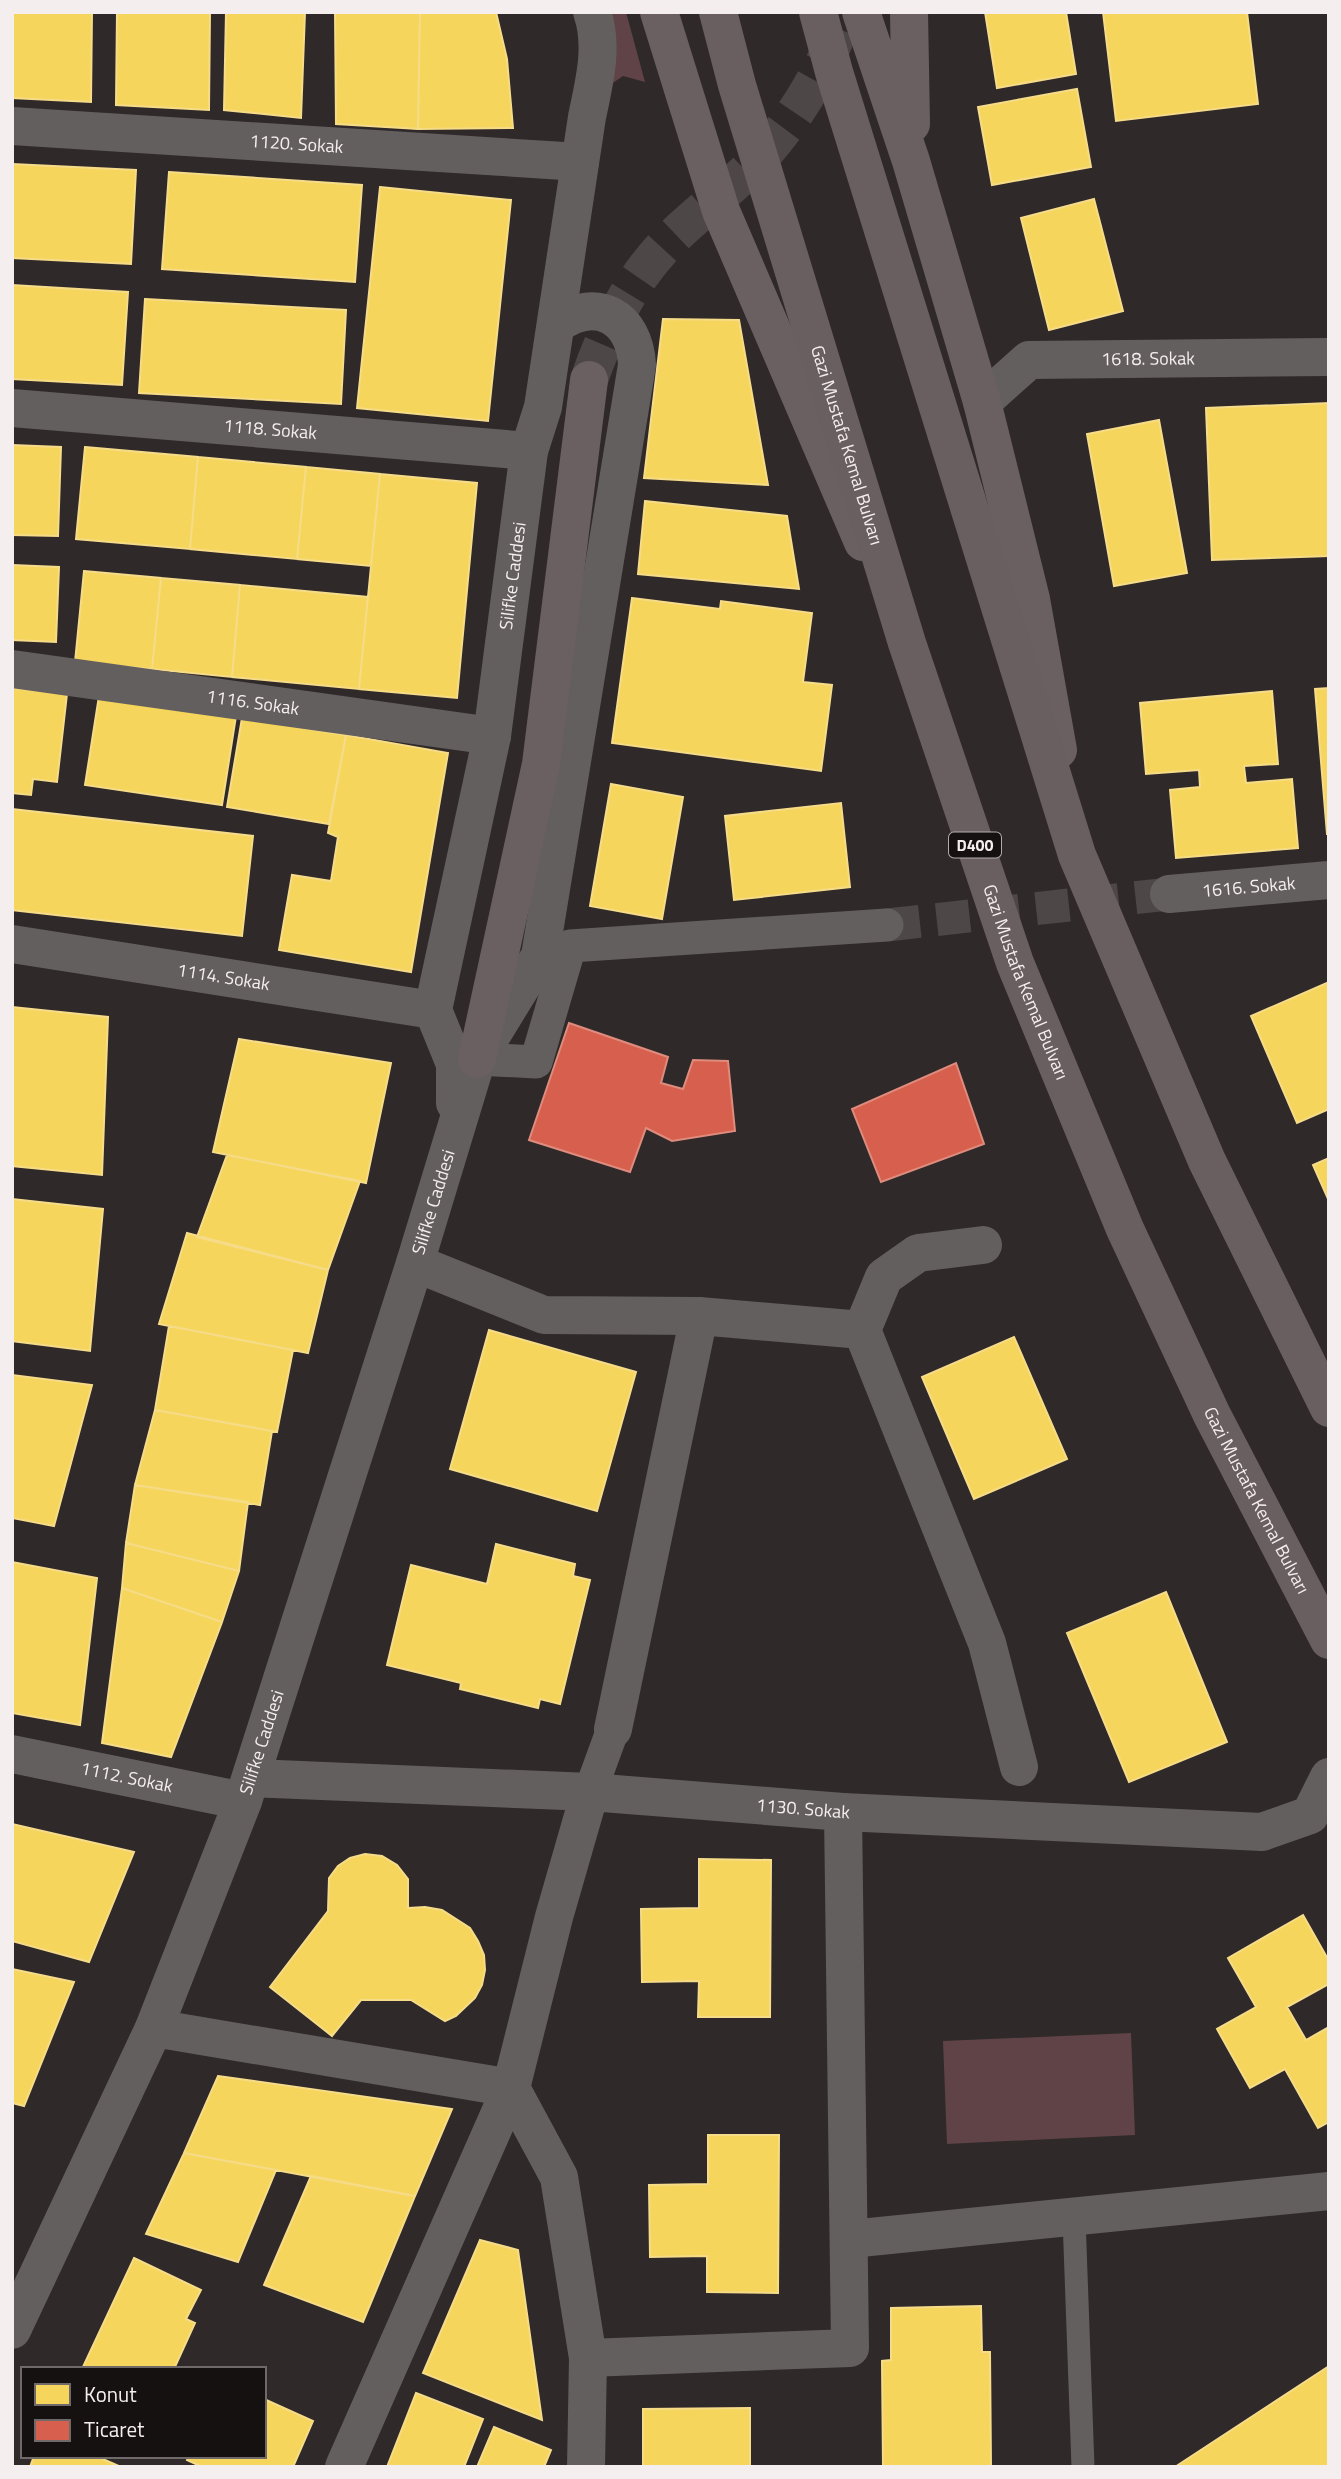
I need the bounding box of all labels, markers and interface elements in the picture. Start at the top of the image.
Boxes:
street label: 1120. Sokak [249,127,344,160]
street label: Gazi Mustafa Kemal Bulvarı [804,342,890,548]
street label: 1618. Sokak [1101,344,1195,372]
street label: 1118. Sokak [222,412,318,446]
street label: Silifke Caddesi [492,520,533,631]
street label: 1116. Sokak [204,682,301,722]
road number: D400 [949,832,1001,858]
street label: 1616. Sokak [1201,869,1297,904]
street label: Gazi Mustafa Kemal Bulvarı [976,881,1076,1084]
street label: 1114. Sokak [175,956,272,997]
street label: Silifke Caddesi [404,1146,462,1258]
street label: Gazi Mustafa Kemal Bulvarı [1197,1402,1317,1599]
street label: Silifke Caddesi [232,1686,291,1798]
street label: 1112. Sokak [78,1754,176,1799]
street label: 1130. Sokak [755,1791,851,1825]
legend [21,2367,266,2458]
text: Konut [84,2378,137,2410]
text: Ticaret [84,2413,145,2445]

